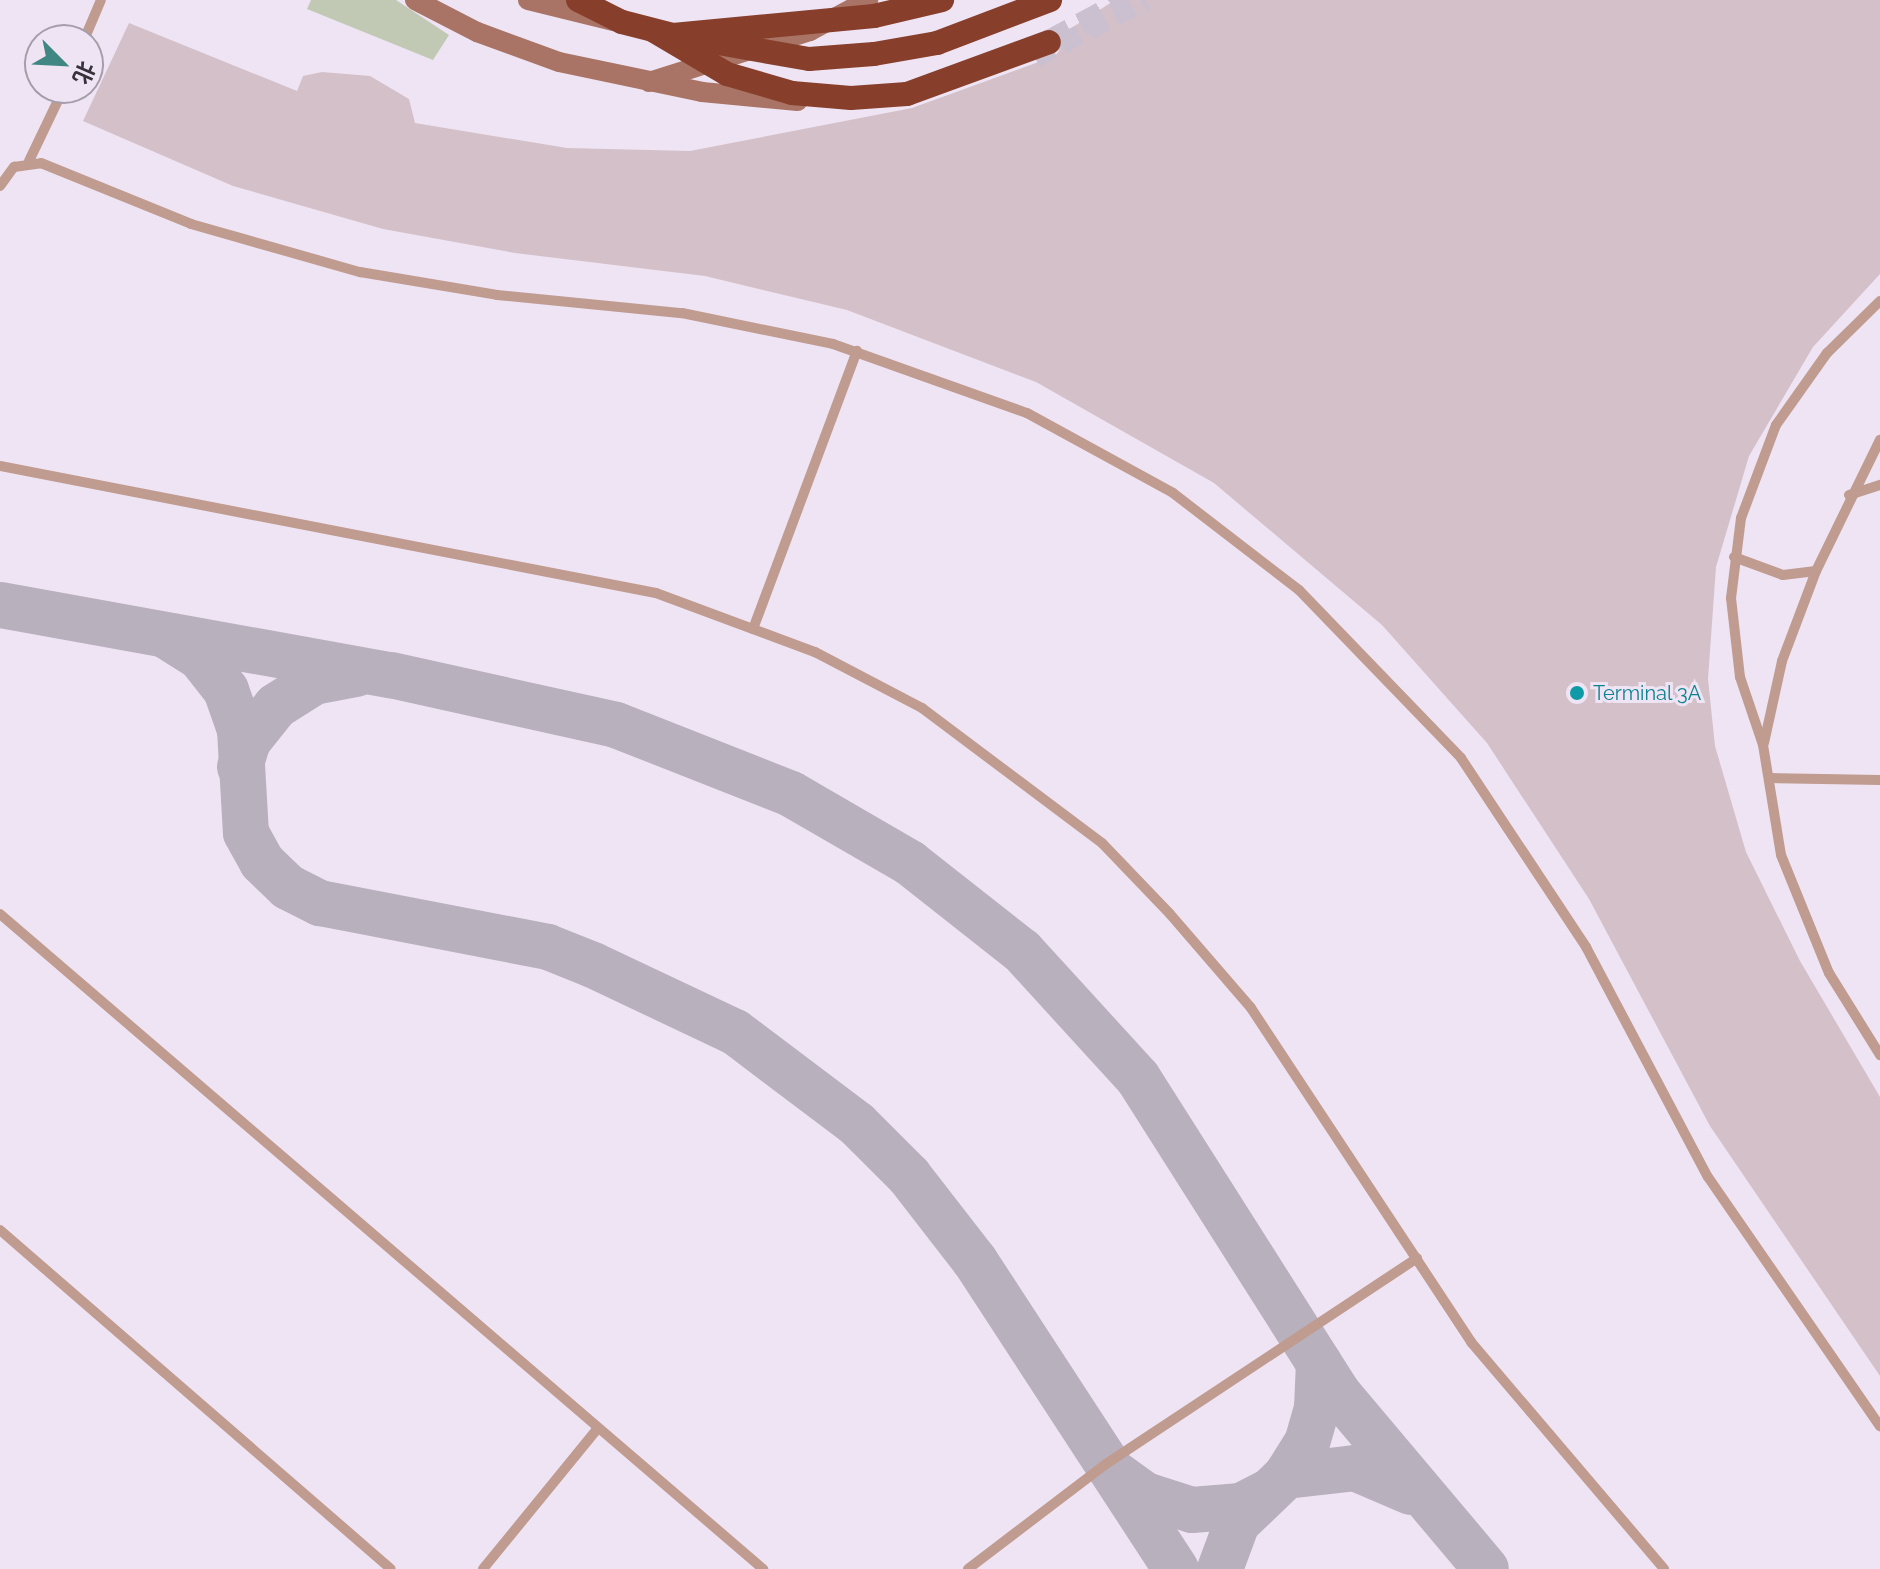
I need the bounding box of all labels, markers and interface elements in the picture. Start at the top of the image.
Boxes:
north arrow [24,24,104,104]
text: 北 [68,58,100,88]
place label: Terminal 3A [1593,681,1702,705]
marker: Terminal 3A [1568,684,1586,702]

